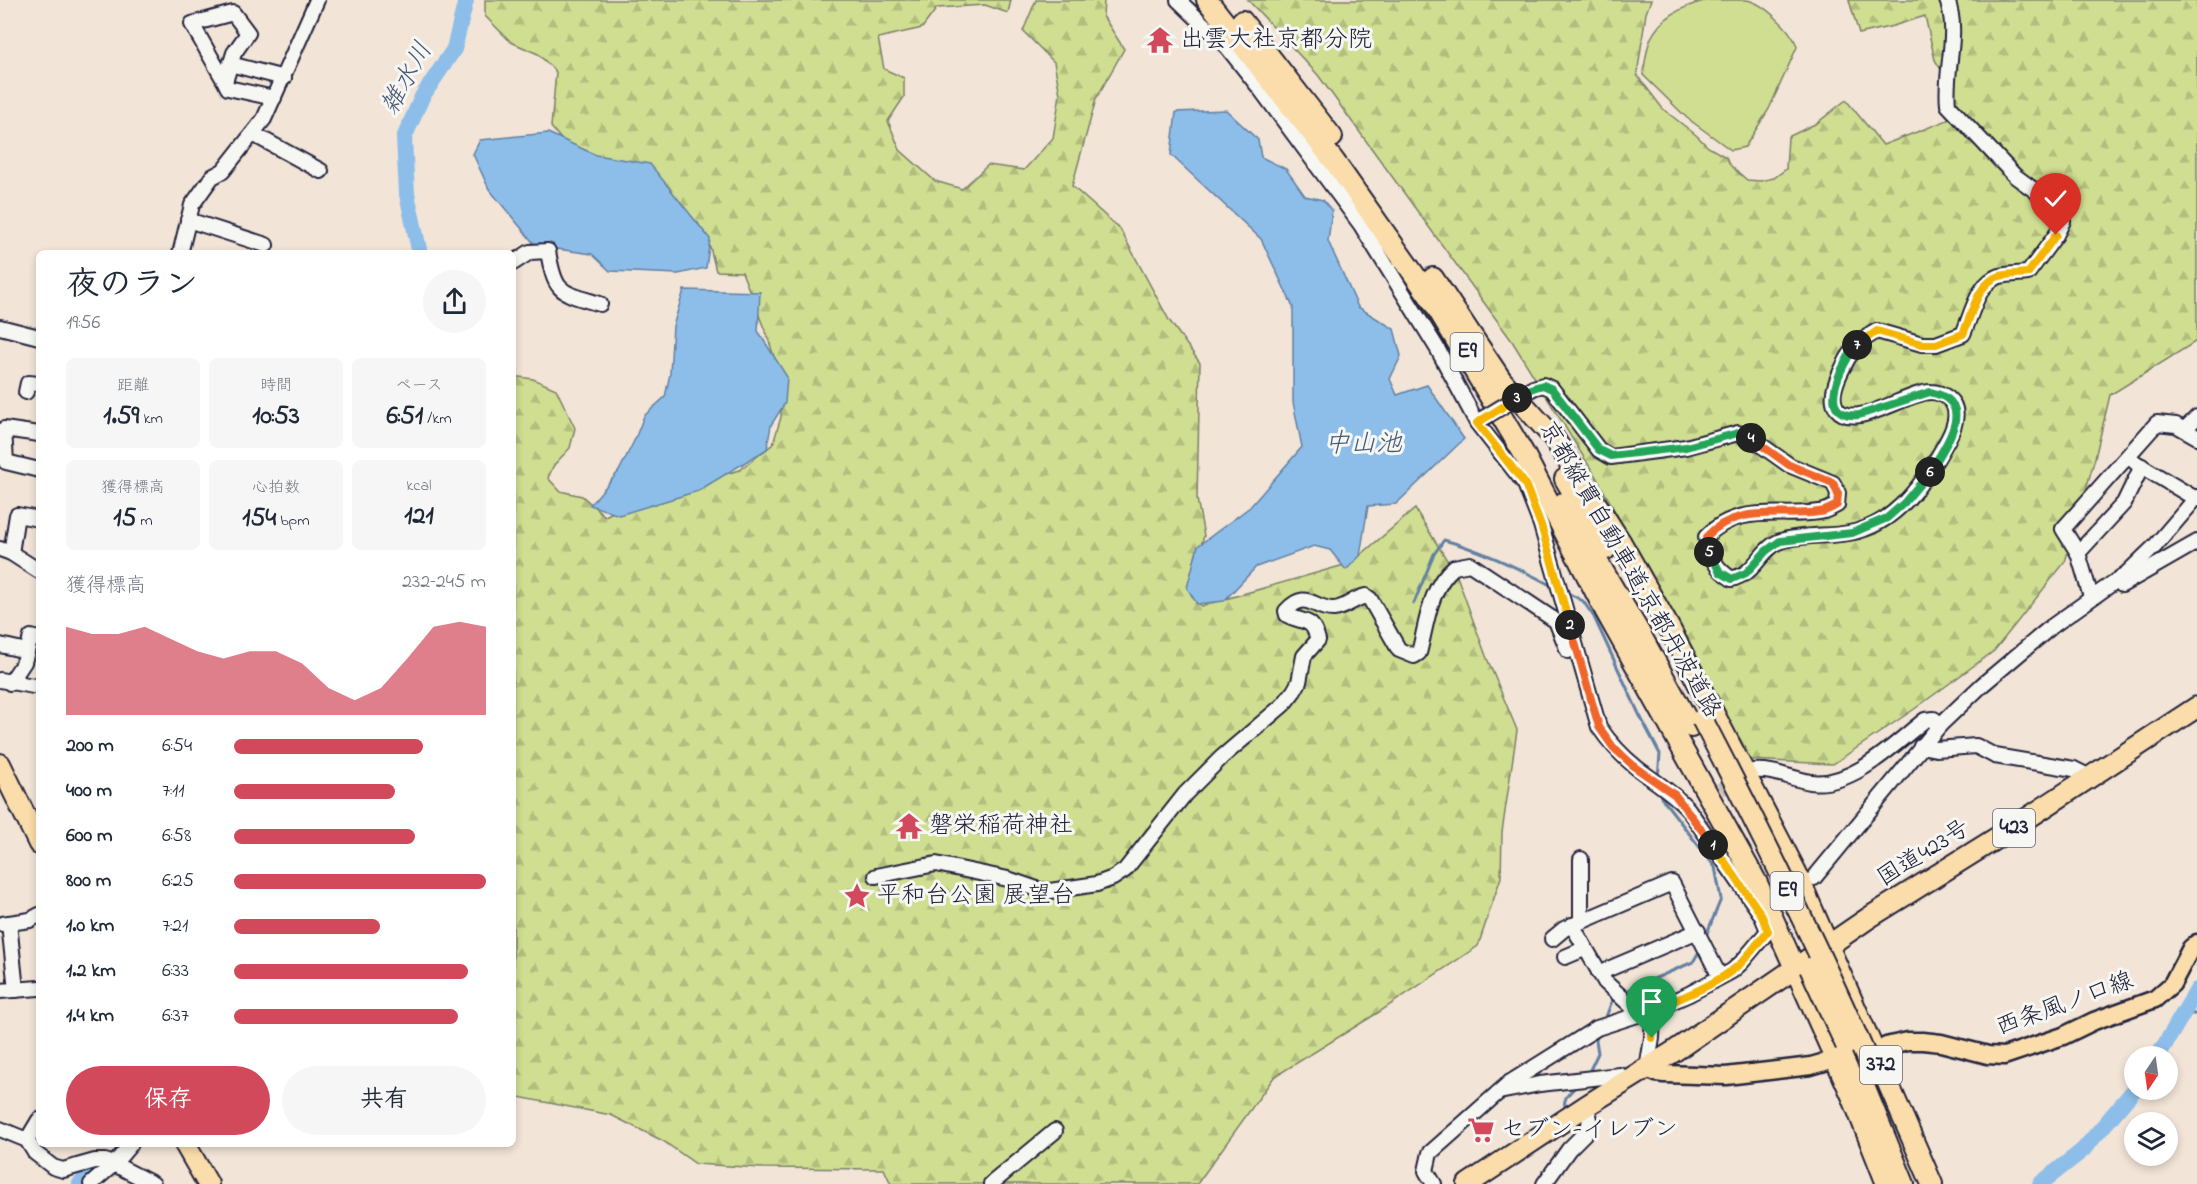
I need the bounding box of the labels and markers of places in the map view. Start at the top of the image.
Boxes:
place label: 出雲大社京都分院 [1180,23,1372,58]
temple icon: 出雲大社京都分院 [1145,25,1175,55]
pin [2030,173,2081,235]
pin: 7 [1842,330,1872,360]
pin: 3 [1502,383,1532,413]
pin: 4 [1736,423,1766,453]
pin: 6 [1915,457,1945,487]
pin: 5 [1694,537,1724,567]
pin: 2 [1555,610,1585,640]
place label: 磐栄稲荷神社 [929,809,1073,844]
temple icon: 磐栄稲荷神社 [894,811,924,841]
pin: 1 [1698,830,1728,860]
place label: 平和台公園 展望台 [877,879,1075,914]
place icon: 平和台公園 展望台 [842,881,872,911]
pin [1626,976,1677,1038]
place label: セブン-イレブン [1501,1113,1678,1148]
supermarket icon: セブン-イレブン [1466,1115,1496,1145]

